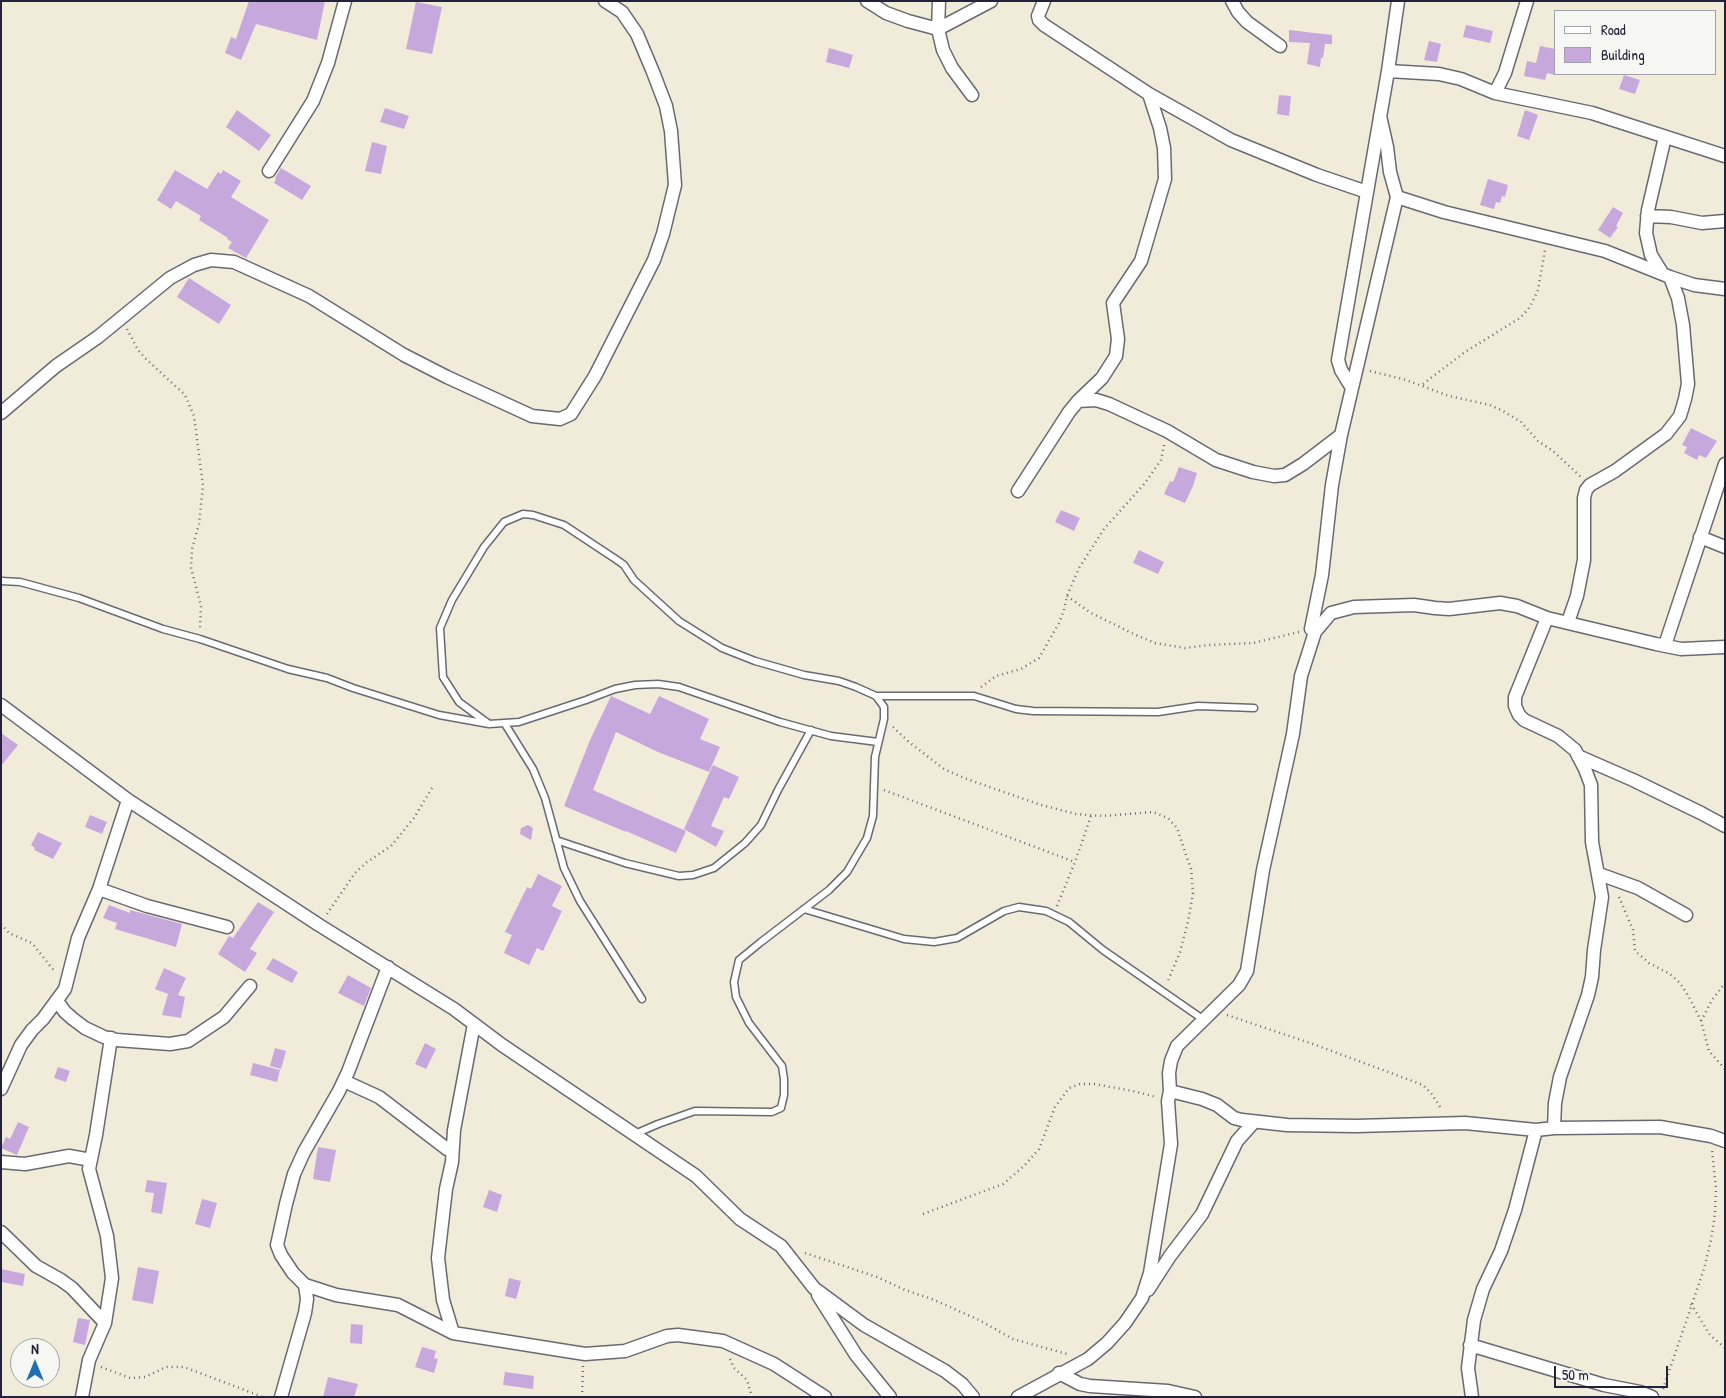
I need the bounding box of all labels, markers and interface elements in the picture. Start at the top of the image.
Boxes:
legend [1554,10,1716,75]
text: Road [1601,19,1626,40]
text: Building [1601,44,1645,65]
north arrow [10,1338,60,1388]
text: N [31,1339,39,1358]
scale bar [1556,1356,1670,1388]
text: 50 m [1562,1364,1589,1385]

